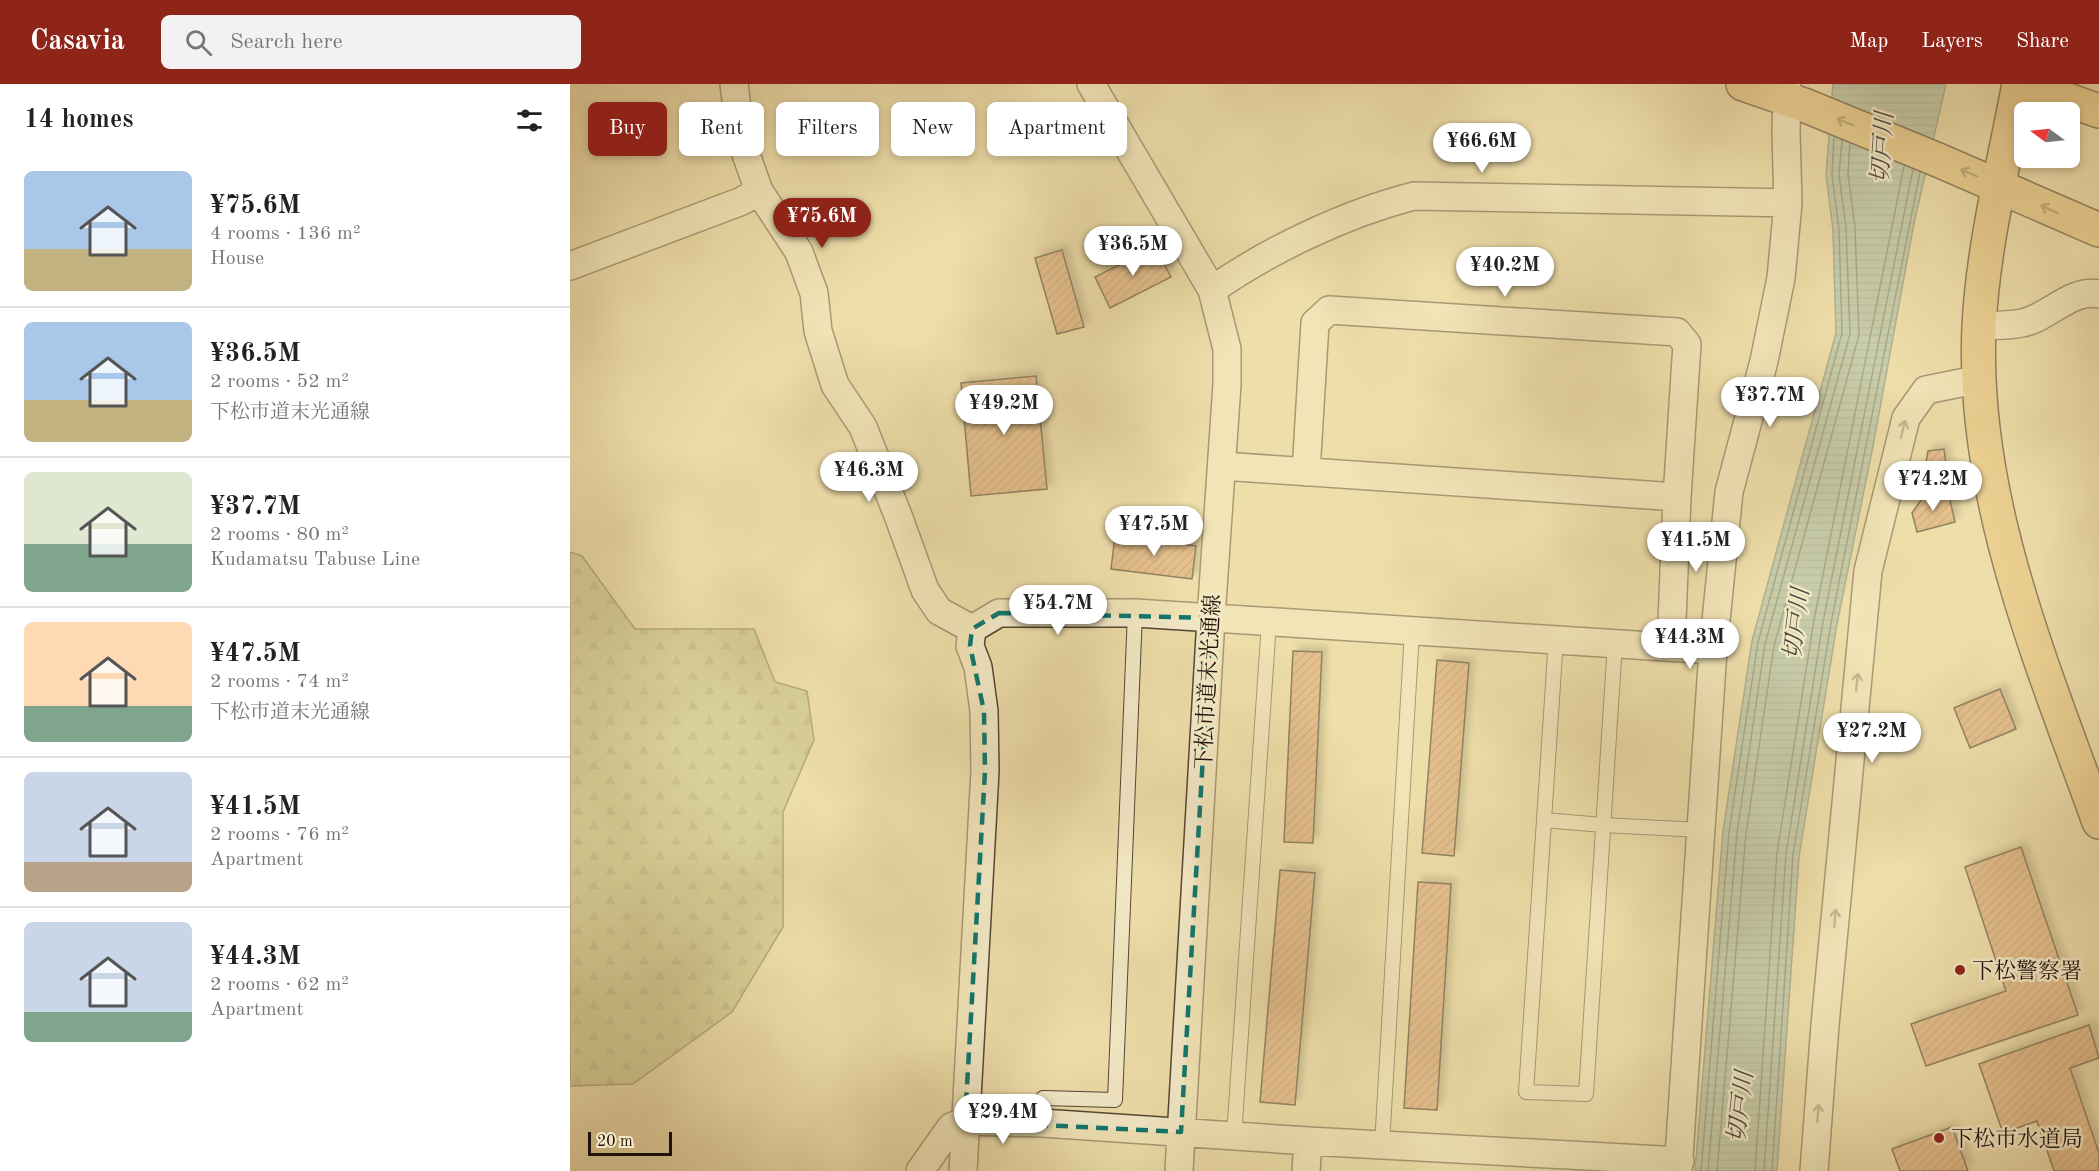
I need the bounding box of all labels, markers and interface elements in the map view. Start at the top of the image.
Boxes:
search box [161,15,581,69]
icon: search [182,26,215,59]
text: Casavia [30,28,125,56]
text: Search here [230,31,343,53]
text: Map [1849,31,1888,52]
text: Layers [1921,31,1983,52]
text: Share [2016,31,2069,52]
chip: Buy [588,102,667,156]
chip: Rent [679,102,764,156]
chip: Filters [776,102,879,156]
chip: New [891,102,975,156]
chip: Apartment [987,102,1127,156]
north arrow [2014,102,2080,168]
map controls [2014,102,2080,168]
icon: filters [513,104,546,137]
text: 14 homes [24,107,133,133]
water label: 切戸川 [1868,108,1899,185]
one-way arrow [1836,116,1854,127]
pin: ¥66.6M [1433,123,1531,174]
text: ¥66.6M [1447,132,1517,152]
one-way arrow [1960,167,1978,178]
text: ¥75.6M [210,193,301,219]
icon: home [72,195,144,267]
pin: ¥75.6M [773,198,871,249]
one-way arrow [2041,202,2059,214]
text: ¥75.6M [787,207,857,227]
text: 4 rooms · 136 m² [210,224,360,244]
pin: ¥36.5M [1084,226,1182,277]
text: ¥36.5M [1098,235,1168,255]
pin: ¥40.2M [1456,247,1554,298]
text: House [210,249,264,269]
text: ¥40.2M [1470,256,1540,276]
text: ¥36.5M [210,341,301,367]
icon: home [72,346,144,418]
text: 2 rooms · 52 m² [210,372,349,392]
pin: ¥37.7M [1721,377,1819,428]
pin: ¥49.2M [955,385,1053,436]
text: ¥37.7M [1735,386,1805,406]
text: ¥49.2M [969,394,1039,414]
text: 下松市道末光通線 [210,403,370,423]
one-way arrow [1898,420,1910,439]
pin: ¥46.3M [820,452,918,503]
text: ¥46.3M [834,461,904,481]
pin: ¥74.2M [1884,461,1982,512]
text: ¥74.2M [1898,470,1968,490]
text: ¥37.7M [210,494,301,520]
icon: home [72,496,144,568]
pin: ¥47.5M [1105,506,1203,557]
text: ¥47.5M [1119,515,1189,535]
pin: ¥41.5M [1647,522,1745,573]
text: 2 rooms · 80 m² [210,525,349,545]
text: ¥41.5M [1661,531,1731,551]
text: Kudamatsu Tabuse Line [210,550,420,570]
water label: 切戸川 [1780,584,1815,661]
pin: ¥54.7M [1009,585,1107,636]
text: ¥54.7M [1023,594,1093,614]
street label: 下松市道末光通線 [1191,594,1225,771]
pin: ¥44.3M [1641,619,1739,670]
text: ¥44.3M [1655,628,1725,648]
text: ¥47.5M [210,641,301,667]
icon: home [72,646,144,718]
text: 2 rooms · 74 m² [210,672,349,692]
one-way arrow [1852,673,1863,693]
text: 下松市道末光通線 [210,703,370,723]
pin: ¥27.2M [1823,713,1921,764]
text: ¥27.2M [1837,722,1907,742]
text: ¥41.5M [210,794,301,820]
icon: home [72,796,144,868]
text: 2 rooms · 76 m² [210,825,349,845]
text: Apartment [210,850,304,870]
one-way arrow [1830,909,1841,929]
text: ¥44.3M [210,944,301,970]
icon: home [72,946,144,1018]
place label: 下松警察署 [1972,959,2082,983]
marker: 下松警察署 [1953,963,1967,977]
text: 2 rooms · 62 m² [210,975,349,995]
text: Apartment [210,1000,304,1020]
water label: 切戸川 [1724,1067,1759,1144]
pin: ¥29.4M [954,1094,1052,1145]
text: ¥29.4M [968,1103,1038,1123]
one-way arrow [1813,1103,1824,1123]
place label: 下松市水道局 [1951,1127,2083,1151]
scale bar [588,1129,672,1156]
marker: 下松市水道局 [1932,1131,1946,1145]
text: 20 m [597,1134,633,1150]

